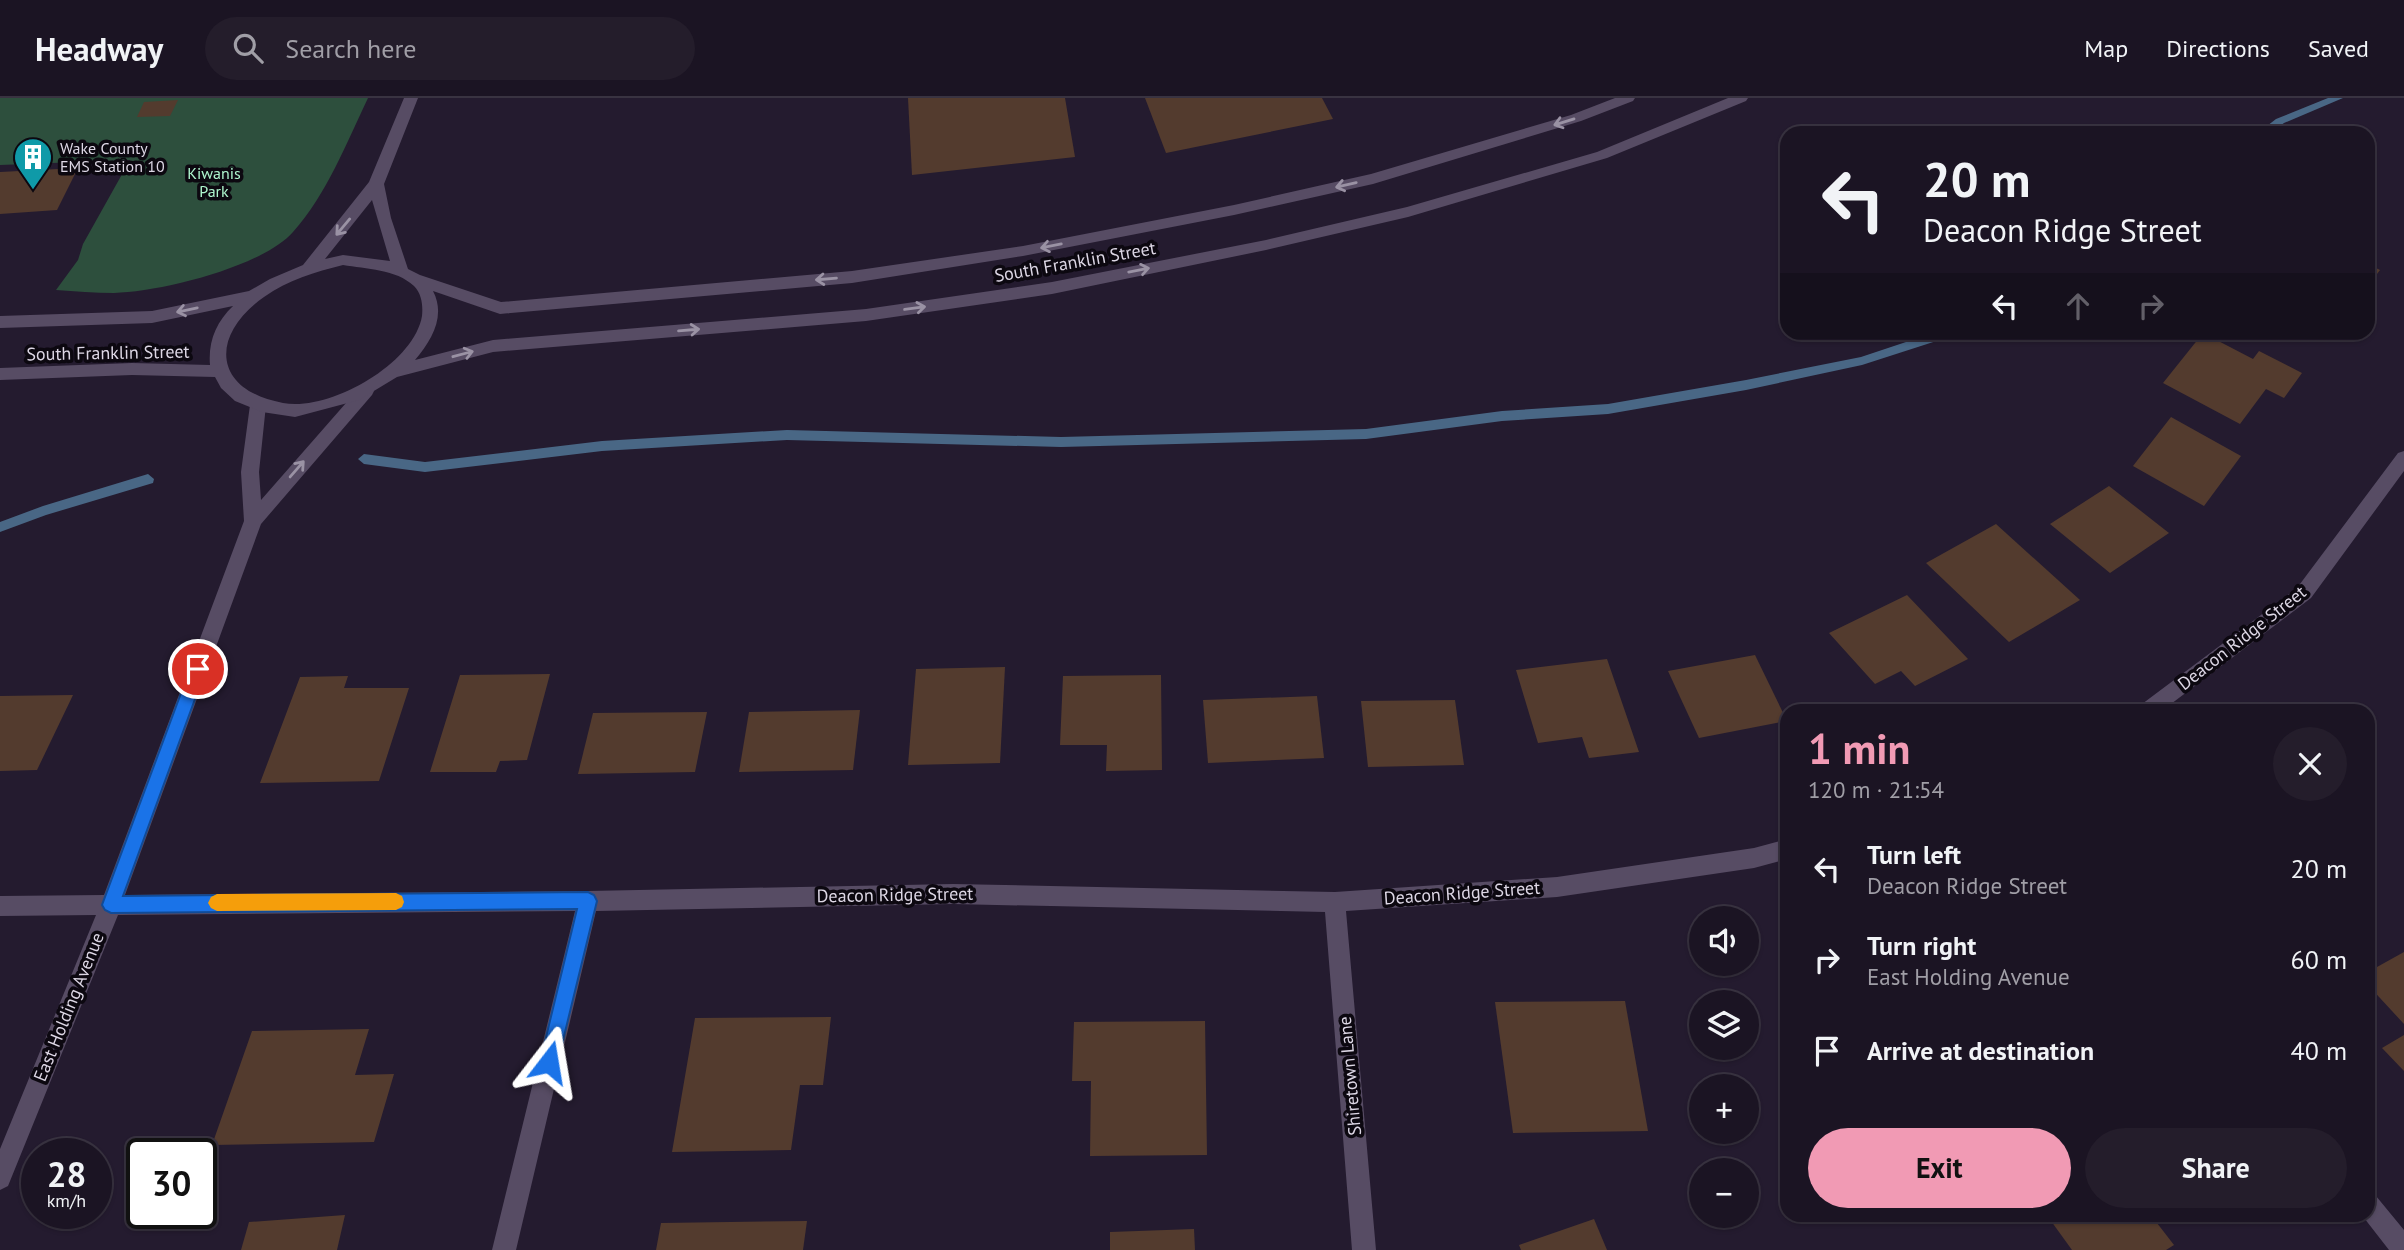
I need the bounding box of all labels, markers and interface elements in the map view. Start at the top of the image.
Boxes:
search box [205,17,695,80]
text: Headway [35,27,163,70]
icon: search [229,29,267,67]
text: Search here [285,32,416,65]
text: Map [2084,33,2128,64]
text: Directions [2166,33,2270,64]
text: Saved [2308,33,2369,64]
one-way arrow [1553,117,1575,130]
building icon: Wake County EMS Station 10 [12,136,54,191]
place label: Wake County EMS Station 10 [60,138,165,176]
text: 20 m [1923,147,2030,211]
icon: left [1808,154,1899,245]
park label: Kiwanis Park [187,163,241,201]
one-way arrow [1335,179,1358,192]
text: Deacon Ridge Street [1923,209,2202,251]
one-way arrow [336,217,351,235]
street label: South Franklin Street [993,236,1157,287]
one-way arrow [1040,239,1063,253]
one-way arrow [1127,263,1150,277]
one-way arrow [815,273,838,286]
icon: left [1986,287,2024,325]
icon: ahead [2059,287,2097,325]
icon: right [2132,287,2170,325]
one-way arrow [903,301,926,314]
one-way arrow [176,303,199,317]
one-way arrow [677,323,700,336]
street label: South Franklin Street [26,340,190,365]
one-way arrow [451,347,474,360]
one-way arrow [289,460,305,478]
street label: Deacon Ridge Street [2173,580,2310,695]
pin [168,639,228,699]
icon: arrive [179,650,217,688]
text: 1 min [1808,721,1910,776]
button: close [2273,727,2347,801]
text: 120 m · 21:54 [1808,775,1944,804]
text: Turn left [1867,838,1961,871]
icon: left [1808,850,1846,888]
text: 20 m [2291,852,2347,885]
text: Deacon Ridge Street [1867,871,2067,900]
street label: Deacon Ridge Street [1383,876,1541,909]
street label: Deacon Ridge Street [816,882,974,907]
map controls [1689,906,1759,1228]
button: sound [1689,906,1759,976]
street label: East Holding Avenue [28,929,109,1085]
text: Turn right [1867,929,1976,962]
icon: right [1808,941,1846,979]
text: 60 m [2291,943,2347,976]
text: East Holding Avenue [1867,962,2070,991]
button: layers [1689,990,1759,1060]
street label: Shiretown Lane [1333,1015,1366,1137]
position arrow [512,1025,586,1099]
icon: arrive [1808,1032,1846,1070]
text: Arrive at destination [1867,1034,2094,1067]
text: 40 m [2291,1034,2347,1067]
button: + [1689,1074,1759,1144]
button: Exit [1808,1128,2071,1208]
button: Share [2085,1128,2347,1208]
speed limit sign: 30 [126,1138,217,1229]
text: 28 [47,1151,86,1197]
button: − [1689,1158,1759,1228]
text: km/h [47,1189,86,1212]

